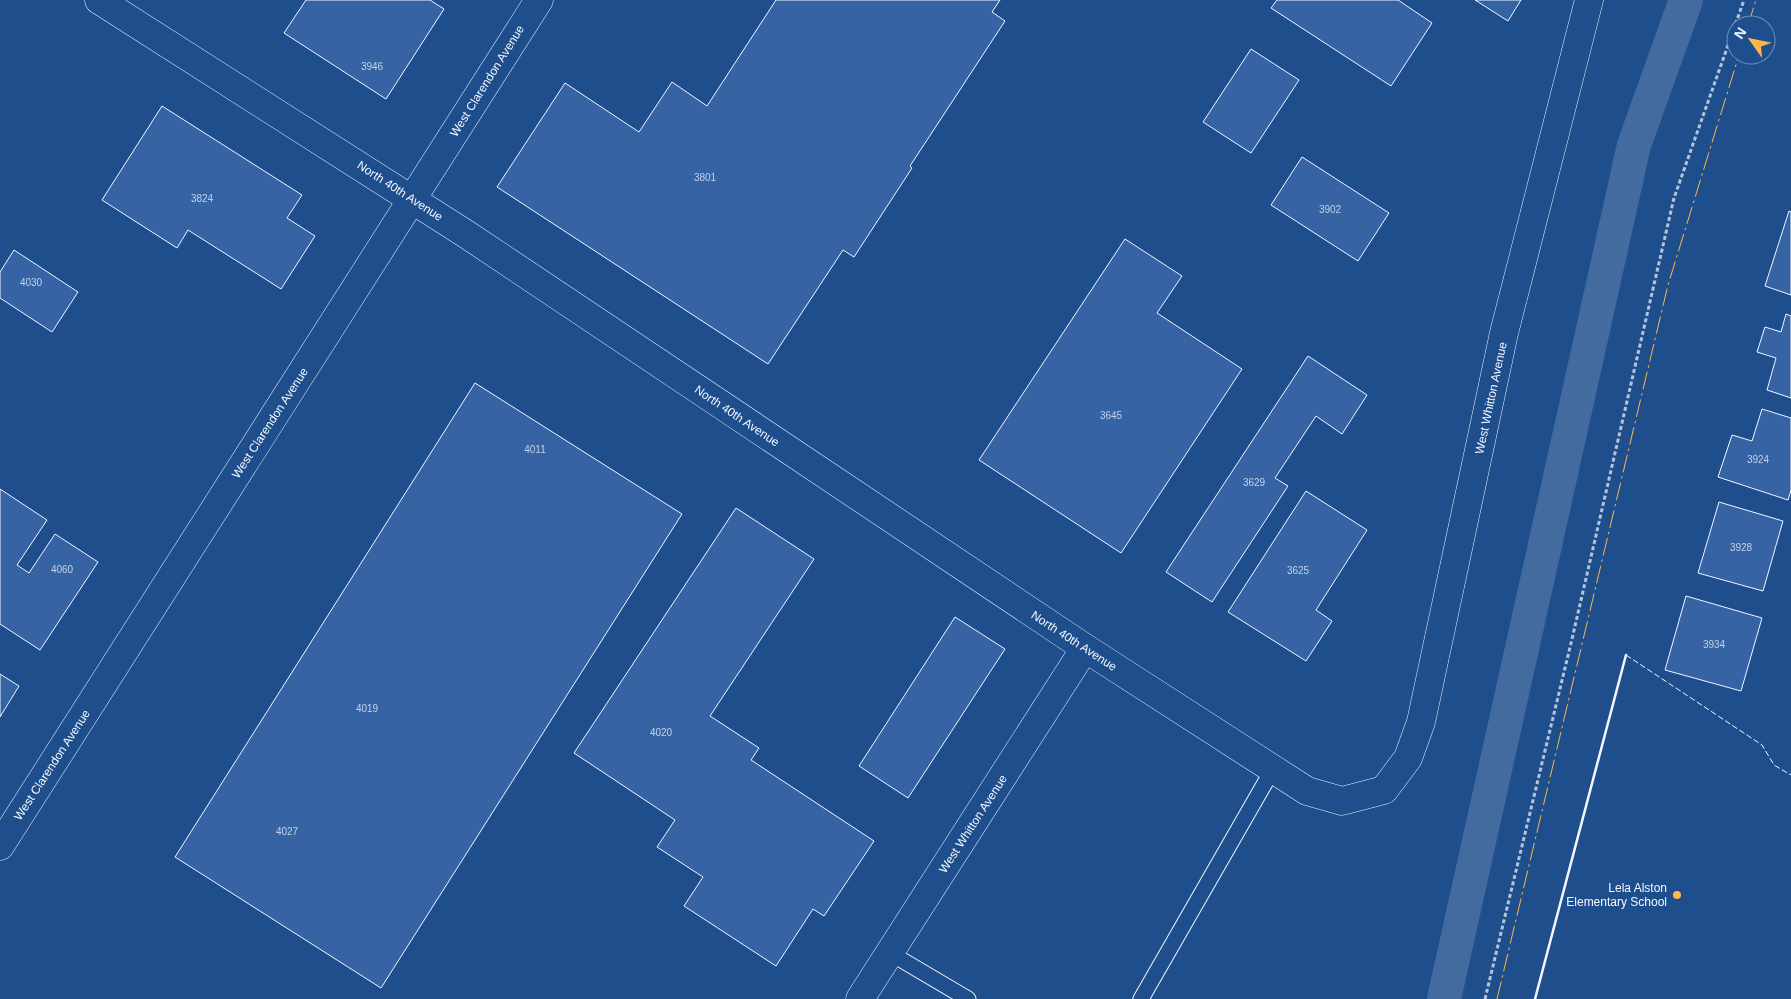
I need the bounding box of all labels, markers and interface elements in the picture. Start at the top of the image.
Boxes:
north arrow [1726,15,1776,65]
street label: West Clarendon Avenue [447,22,527,139]
text: N [1731,24,1750,42]
house number: 3946 [361,61,384,72]
street label: North 40th Avenue [355,158,446,224]
house number: 3801 [694,172,717,183]
house number: 3824 [191,193,214,204]
house number: 3902 [1319,204,1342,215]
house number: 4030 [20,277,43,288]
street label: West Whitton Avenue [1472,340,1510,455]
street label: West Clarendon Avenue [229,365,311,481]
street label: North 40th Avenue [692,382,782,450]
house number: 3645 [1100,410,1123,421]
house number: 4011 [524,444,546,455]
house number: 3924 [1747,454,1770,465]
house number: 3629 [1243,477,1266,488]
house number: 3928 [1730,542,1753,553]
house number: 4060 [51,564,74,575]
house number: 3625 [1287,565,1310,576]
street label: North 40th Avenue [1029,608,1120,674]
house number: 3934 [1703,639,1726,650]
house number: 4019 [356,703,379,714]
street label: West Clarendon Avenue [11,707,93,823]
house number: 4020 [650,727,673,738]
street label: West Whitton Avenue [936,772,1010,876]
house number: 4027 [276,826,299,837]
place label: Lela Alston Elementary School [1566,881,1667,909]
marker: Lela Alston Elementary School [1671,889,1683,901]

